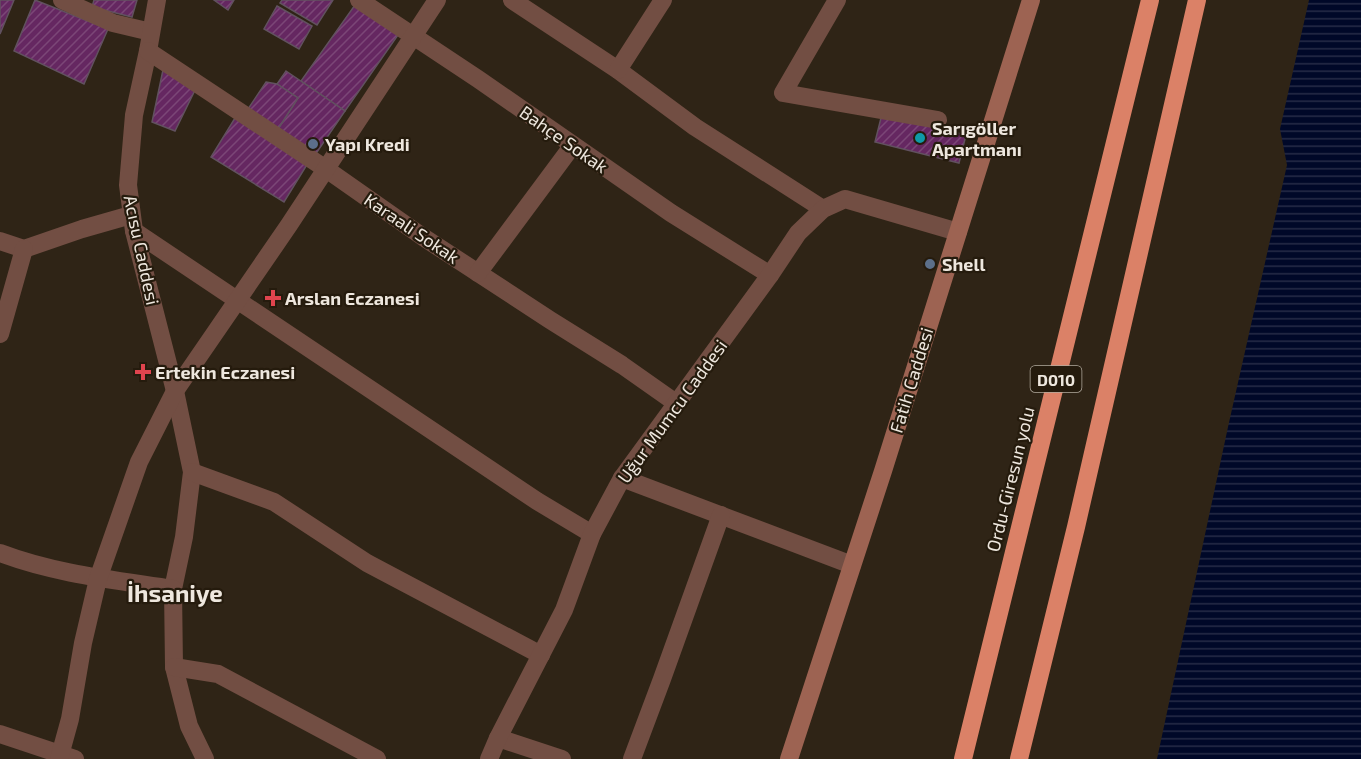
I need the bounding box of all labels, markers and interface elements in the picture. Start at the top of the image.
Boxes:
street label: Bahçe Sokak [515,101,612,178]
place label: Sarıgöller Apartmanı [932,117,1022,160]
marker: Sarıgöller Apartmanı [913,131,927,145]
place label: Yapı Kredi [325,133,410,155]
marker: Yapı Kredi [306,137,320,151]
street label: Karaali Sokak [360,188,464,268]
street label: Acısu Caddesi [120,193,164,307]
place label: Shell [942,253,985,275]
marker: Shell [923,257,937,271]
place label: Arslan Eczanesi [285,287,420,309]
marker: Arslan Eczanesi [266,291,280,305]
street label: Fatih Caddesi [885,325,937,435]
street label: Uğur Mumcu Caddesi [613,335,731,487]
place label: Ertekin Eczanesi [155,361,295,383]
marker: Ertekin Eczanesi [136,365,150,379]
road number: D010 [1030,366,1082,392]
street label: Ordu-Giresun yolu [981,404,1039,554]
district label: İhsaniye [127,578,223,607]

